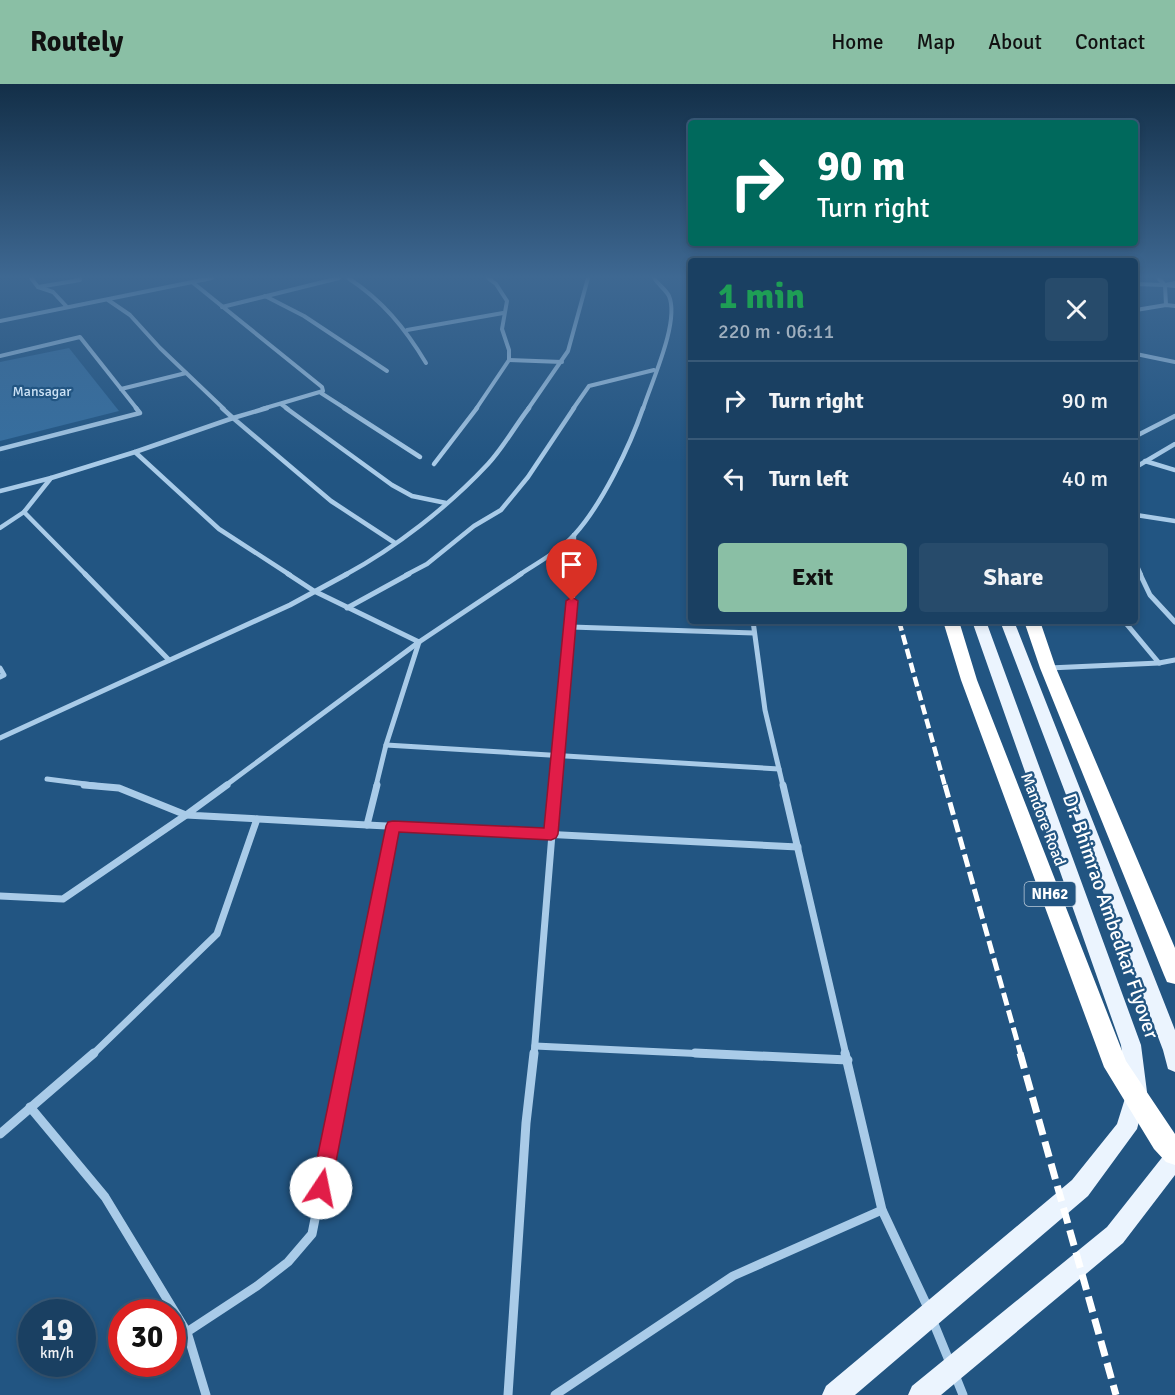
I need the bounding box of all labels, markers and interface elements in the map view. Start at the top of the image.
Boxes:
text: Routely [30,25,123,59]
text: Home [831,29,884,55]
text: Map [917,29,955,55]
text: About [988,29,1042,55]
text: Contact [1075,29,1145,55]
text: 90 m [817,141,906,192]
icon: right [718,144,796,222]
text: Turn right [817,192,930,225]
text: 1 min [718,274,805,319]
button: close [1045,278,1108,341]
text: 220 m · 06:11 [718,319,834,344]
park label: Mansagar [13,383,72,400]
icon: right [718,384,751,417]
text: Turn right [769,387,864,414]
text: 90 m [1062,387,1108,414]
icon: left [718,462,751,495]
text: Turn left [769,465,849,492]
text: 40 m [1062,465,1108,492]
pin [546,539,597,601]
button: Exit [718,543,907,612]
button: Share [919,543,1108,612]
icon: arrive [555,548,588,581]
street label: Mandore Road [1016,770,1070,869]
street label: Dr. Bhimrao Ambedkar Flyover [1057,790,1165,1043]
road number: NH62 [1024,882,1076,906]
position arrow [289,1156,353,1220]
speed limit sign: 30 [108,1299,186,1377]
text: 19 [41,1312,73,1349]
text: km/h [40,1344,74,1362]

